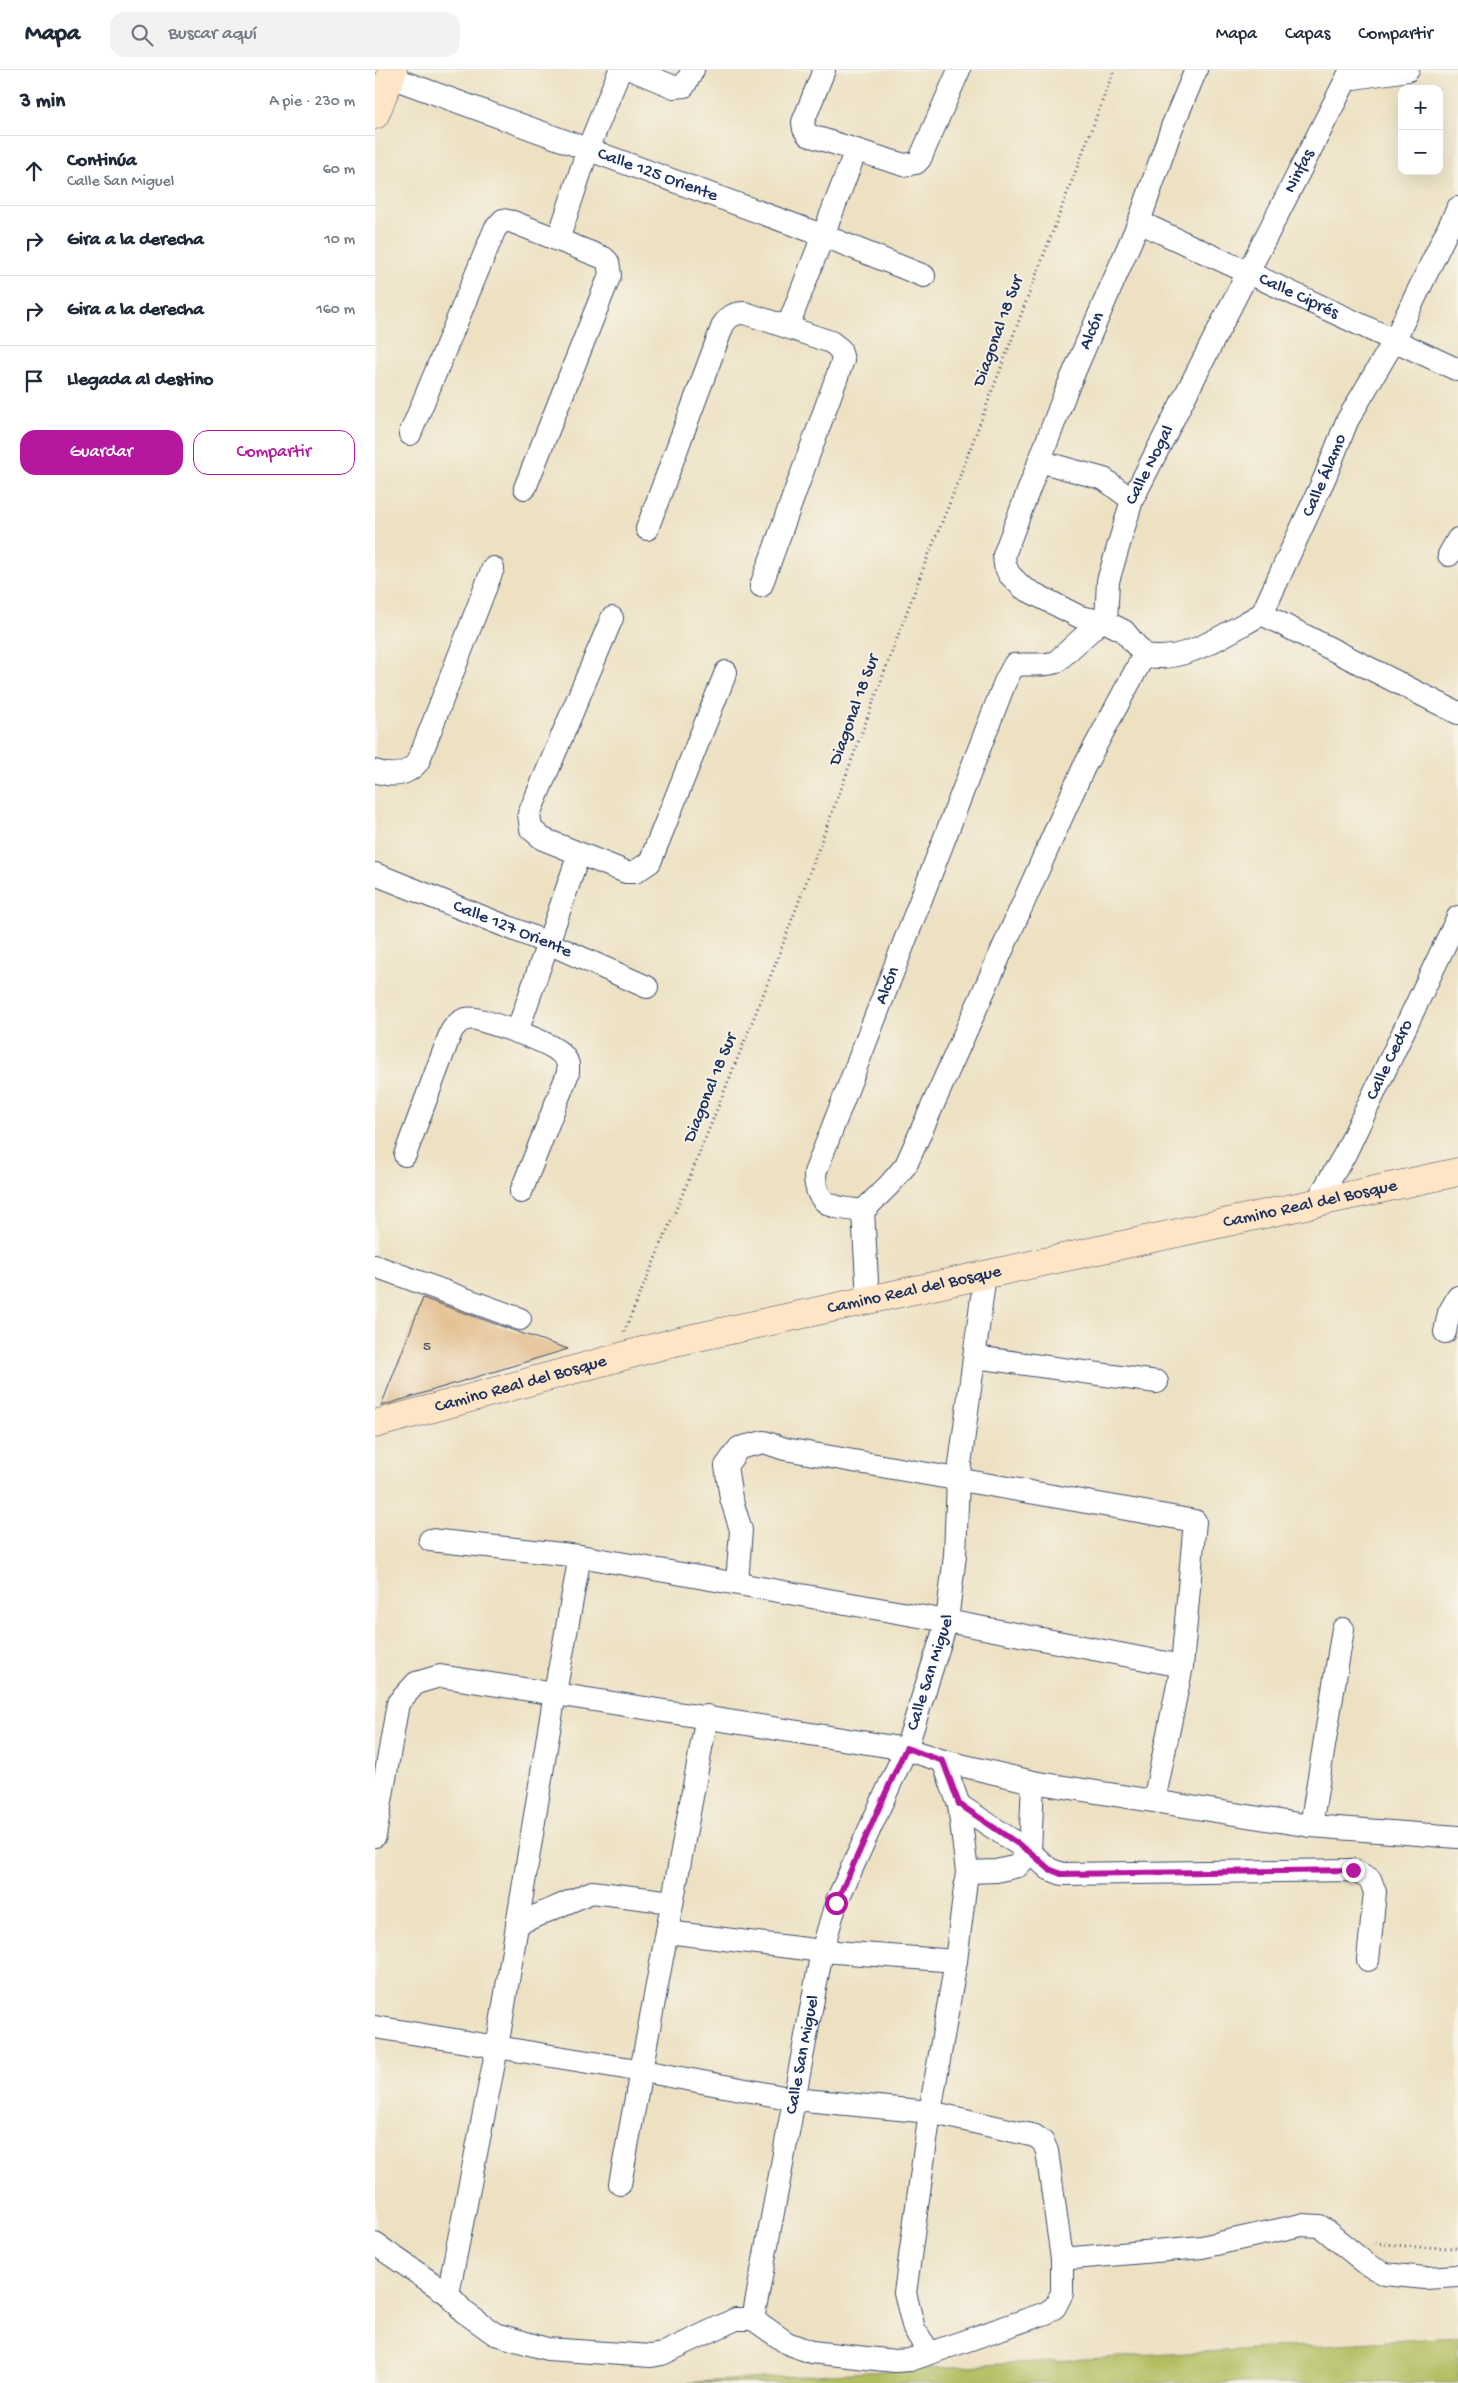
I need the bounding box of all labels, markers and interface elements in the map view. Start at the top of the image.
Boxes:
search box [110,12,460,57]
text: Mapa [25,20,80,49]
icon: search [128,21,156,49]
text: Buscar aquí [168,23,257,46]
text: Mapa [1216,24,1257,45]
text: Capas [1285,24,1330,45]
text: Compartir [1358,24,1433,45]
map controls [1398,85,1443,175]
button: + [1398,85,1443,130]
text: 3 min [20,90,65,115]
text: A pie · 230 m [269,93,355,112]
button: − [1398,130,1443,175]
street label: Calle 125 Oriente [595,143,721,207]
street label: Ninfas [1280,144,1320,197]
text: Continúa [67,150,137,173]
icon: ahead [20,157,48,185]
text: 60 m [323,161,355,180]
text: Calle San Miguel [67,173,174,192]
icon: right [20,227,48,255]
text: Gira a la derecha [67,229,204,252]
text: 10 m [324,231,355,250]
street label: Calle Ciprés [1255,268,1343,324]
street label: Diagonal 18 Sur [969,271,1029,390]
icon: right [20,297,48,325]
text: Gira a la derecha [67,299,204,322]
text: 160 m [316,301,355,320]
street label: Alcón [1075,309,1109,353]
icon: arrive [20,367,48,395]
text: Llegada al destino [67,369,213,392]
street label: Calle Nogal [1121,422,1179,509]
button: Guardar [20,430,183,475]
button: Compartir [193,430,355,475]
street label: Calle Álamo [1298,431,1351,520]
street label: Diagonal 18 Sur [825,650,885,769]
street label: Calle 127 Oriente [450,896,576,963]
street label: Alcón [871,963,904,1007]
street label: Calle Cedro [1362,1016,1418,1103]
street label: Diagonal 18 Sur [679,1029,743,1147]
street label: Camino Real del Bosque [1221,1175,1400,1233]
street label: Camino Real del Bosque [826,1261,1004,1319]
house number: 5 [423,1338,431,1356]
street label: Camino Real del Bosque [432,1350,610,1418]
street label: Calle San Miguel [902,1613,958,1733]
route end [1342,1859,1365,1882]
route start [825,1892,848,1915]
street label: Calle San Miguel [781,1993,824,2116]

